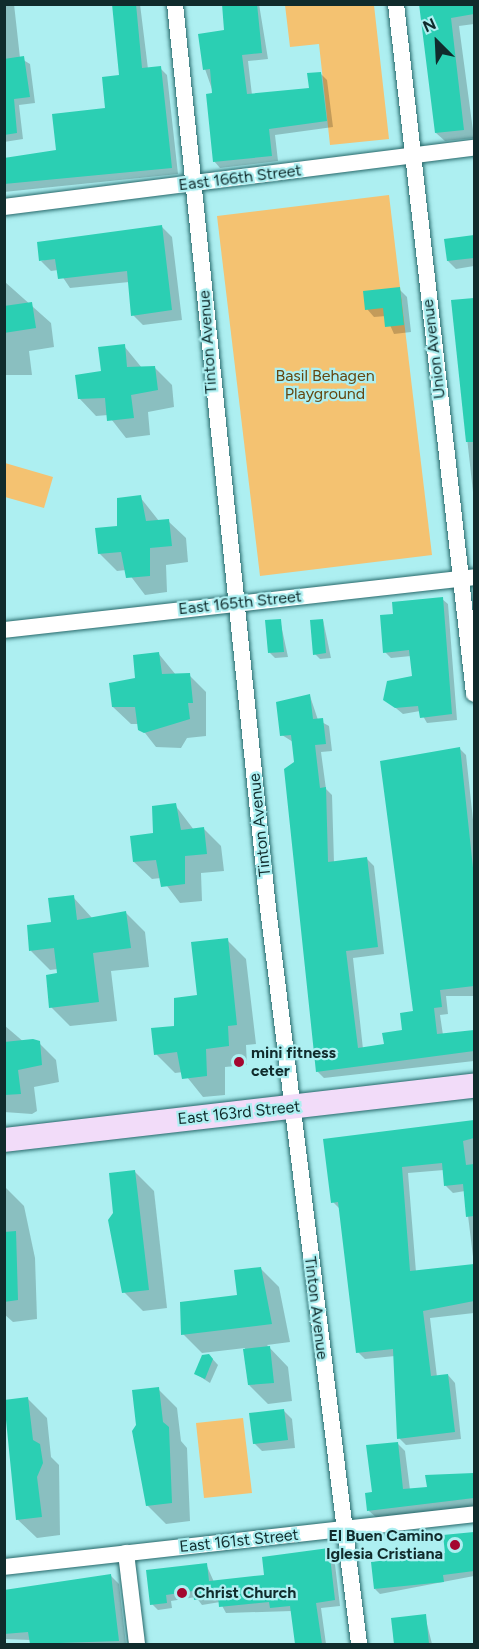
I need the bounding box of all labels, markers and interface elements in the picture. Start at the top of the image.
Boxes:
north arrow [407,12,467,72]
text: N [420,14,439,36]
street label: East 166th Street [178,161,302,195]
street label: Tinton Avenue [195,290,221,394]
street label: Union Avenue [418,298,450,400]
park label: Basil Behagen Playground [275,366,375,404]
street label: East 165th Street [177,587,303,619]
street label: Tinton Avenue [245,772,275,878]
place label: mini fitness ceter [251,1043,336,1081]
marker: mini fitness ceter [232,1055,246,1069]
street label: East 163rd Street [177,1097,301,1129]
street label: Tinton Avenue [300,1255,332,1361]
street label: East 161st Street [179,1525,299,1557]
place label: El Buen Camino Iglesia Cristiana [326,1526,443,1564]
marker: El Buen Camino Iglesia Cristiana [448,1538,462,1552]
place label: Christ Church [194,1583,296,1603]
marker: Christ Church [175,1586,189,1600]

